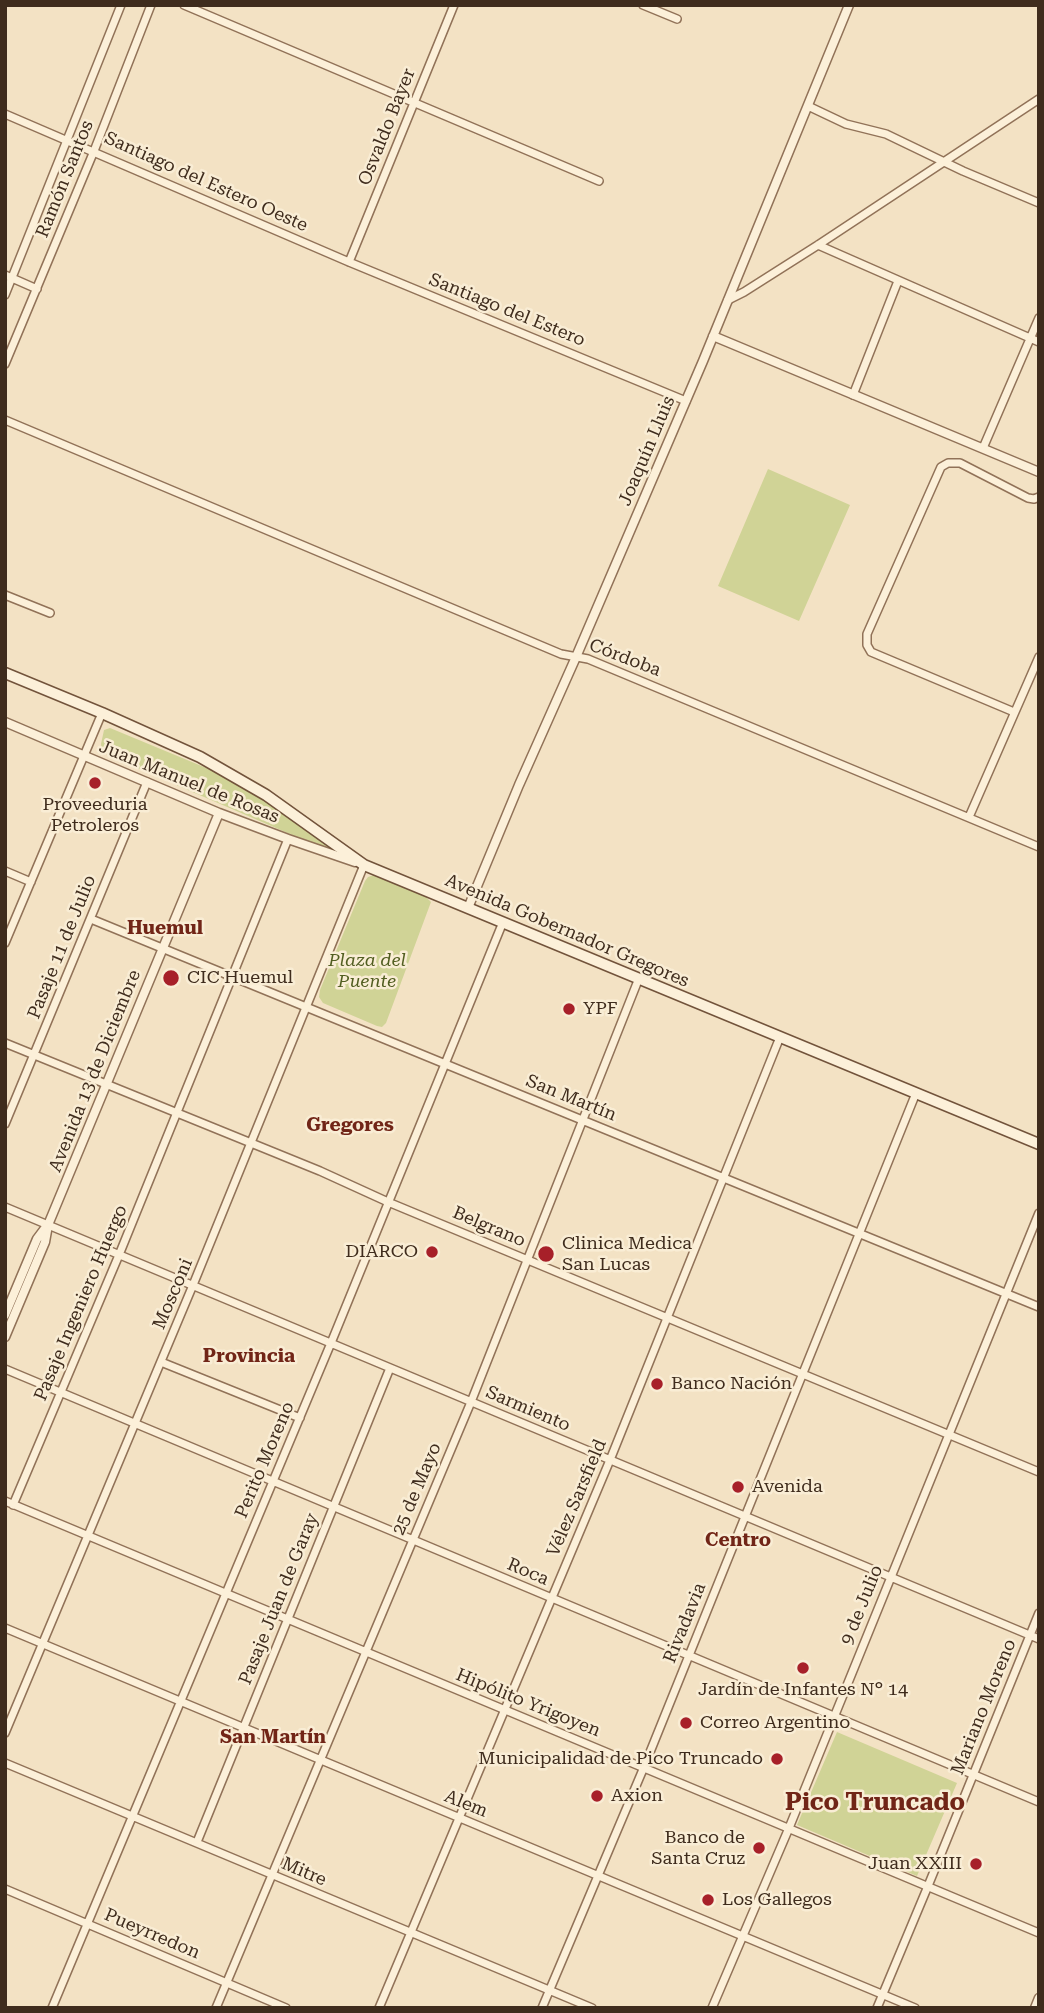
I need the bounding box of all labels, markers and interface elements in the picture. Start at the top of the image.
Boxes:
street label: Osvaldo Bayer [354,65,420,189]
street label: Ramón Santos [32,117,98,241]
street label: Santiago del Estero Oeste [101,127,311,237]
street label: Santiago del Estero [426,269,588,351]
street label: Joaquín Lluis [614,393,680,509]
street label: Córdoba [586,634,664,682]
street label: Juan Manuel de Rosas [96,736,282,828]
marker: Proveeduria Petroleros [87,775,103,791]
place label: Proveeduria Petroleros [42,794,148,836]
street label: Avenida Gobernador Gregores [442,870,692,992]
street label: Pasaje 11 de Julio [23,872,101,1022]
district label: Huemul [127,917,203,939]
park label: Plaza del Puente [328,950,406,992]
street label: Avenida 13 de Diciembre [45,967,145,1175]
place label: CIC Huemul [187,967,293,989]
marker: CIC Huemul [161,968,181,988]
place label: YPF [583,998,618,1020]
marker: YPF [561,1001,577,1017]
street label: San Martín [523,1070,619,1126]
district label: Gregores [306,1114,394,1136]
street label: Pasaje Ingeniero Huergo [30,1202,132,1404]
street label: Belgrano [449,1202,529,1252]
place label: Clinica Medica San Lucas [562,1233,692,1276]
place label: DIARCO [345,1241,418,1263]
marker: DIARCO [424,1244,440,1260]
marker: Clinica Medica San Lucas [536,1244,556,1264]
street label: Mosconi [148,1255,198,1333]
district label: Provincia [203,1345,295,1367]
place label: Banco Nación [671,1373,792,1395]
marker: Banco Nación [649,1376,665,1392]
street label: Sarmiento [482,1382,574,1436]
street label: Perito Moreno [231,1399,299,1521]
street label: Vélez Sarsfield [543,1436,611,1560]
street label: 25 de Mayo [388,1440,446,1538]
place label: Avenida [752,1476,823,1498]
marker: Avenida [730,1479,746,1495]
street label: Pasaje Juan de Garay [235,1510,323,1688]
district label: Centro [705,1529,771,1551]
street label: Roca [504,1554,552,1590]
street label: 9 de Julio [836,1562,888,1648]
street label: Rivadavia [659,1580,711,1666]
street label: Mariano Moreno [947,1636,1021,1778]
marker: Jardín de Infantes N° 14 [795,1660,811,1676]
street label: Hipólito Yrigoyen [453,1664,603,1742]
place label: Jardín de Infantes N° 14 [698,1679,908,1701]
place label: Correo Argentino [700,1712,850,1734]
marker: Correo Argentino [678,1715,694,1731]
district label: San Martín [220,1726,326,1748]
place label: Municipalidad de Pico Truncado [478,1748,763,1770]
marker: Municipalidad de Pico Truncado [769,1751,785,1767]
place label: Axion [611,1785,663,1807]
street label: Alem [441,1786,491,1822]
marker: Axion [589,1788,605,1804]
district label: Pico Truncado [785,1789,965,1817]
place label: Banco de Santa Cruz [651,1827,745,1870]
marker: Banco de Santa Cruz [751,1840,767,1856]
street label: Mitre [278,1853,330,1891]
place label: Juan XXIII [868,1853,962,1875]
marker: Juan XXIII [968,1856,984,1872]
place label: Los Gallegos [722,1889,832,1911]
marker: Los Gallegos [700,1892,716,1908]
street label: Pueyrredon [101,1904,203,1964]

